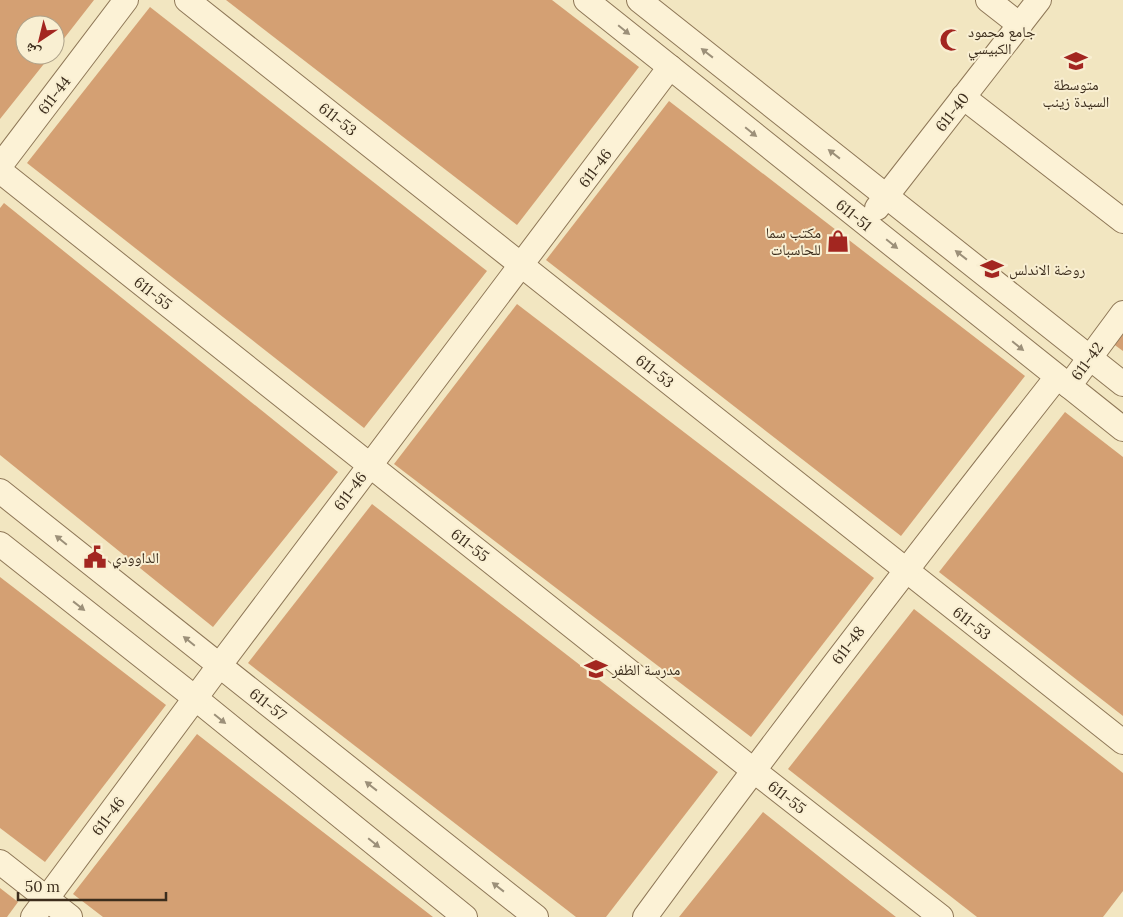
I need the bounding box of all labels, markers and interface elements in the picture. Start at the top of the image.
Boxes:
north arrow [15,15,65,65]
place label: جامع محمود الكبيسي [968,22,1036,60]
one-way arrow [617,25,630,36]
mosque icon: جامع محمود الكبيسي [938,27,964,53]
text: ش [21,39,44,62]
one-way arrow [701,48,714,59]
school or university icon: متوسطة السيدة زينب [1063,48,1089,74]
street label: 611-44 [33,72,75,118]
place label: متوسطة السيدة زينب [1043,75,1109,111]
street label: 611-40 [931,89,973,135]
street label: 611-53 [315,98,361,140]
one-way arrow [744,126,757,137]
street label: 611-46 [574,145,616,191]
one-way arrow [828,149,841,160]
street label: 611-51 [832,195,876,235]
place label: مكتب سما للحاسبات [766,223,821,259]
shop icon: مكتب سما للحاسبات [825,228,851,254]
one-way arrow [885,239,898,250]
one-way arrow [955,250,968,261]
school or university icon: روضة الاندلس [979,256,1005,282]
place label: روضة الاندلس [1009,260,1086,280]
street label: 611-55 [130,272,176,314]
street label: 611-42 [1067,338,1107,384]
one-way arrow [1012,340,1025,351]
street label: 611-53 [632,350,678,392]
street label: 611-46 [329,468,371,514]
street label: 611-55 [447,524,493,566]
one-way arrow [55,535,68,546]
public building icon: الداوودي [82,544,108,570]
place label: الداوودي [112,548,159,569]
one-way arrow [72,601,85,612]
street label: 611-53 [949,602,995,644]
street label: 611-48 [827,622,869,668]
one-way arrow [182,636,195,647]
school or university icon: مدرسة الظفر [583,656,609,682]
place label: مدرسة الظفر [611,660,681,679]
street label: 611-57 [246,684,290,724]
one-way arrow [213,713,226,724]
street label: 611-55 [764,776,810,818]
one-way arrow [365,780,378,791]
street label: 611-46 [87,793,129,839]
one-way arrow [367,837,380,848]
scale bar [18,870,165,902]
text: 50 m [25,877,60,896]
one-way arrow [492,881,505,892]

